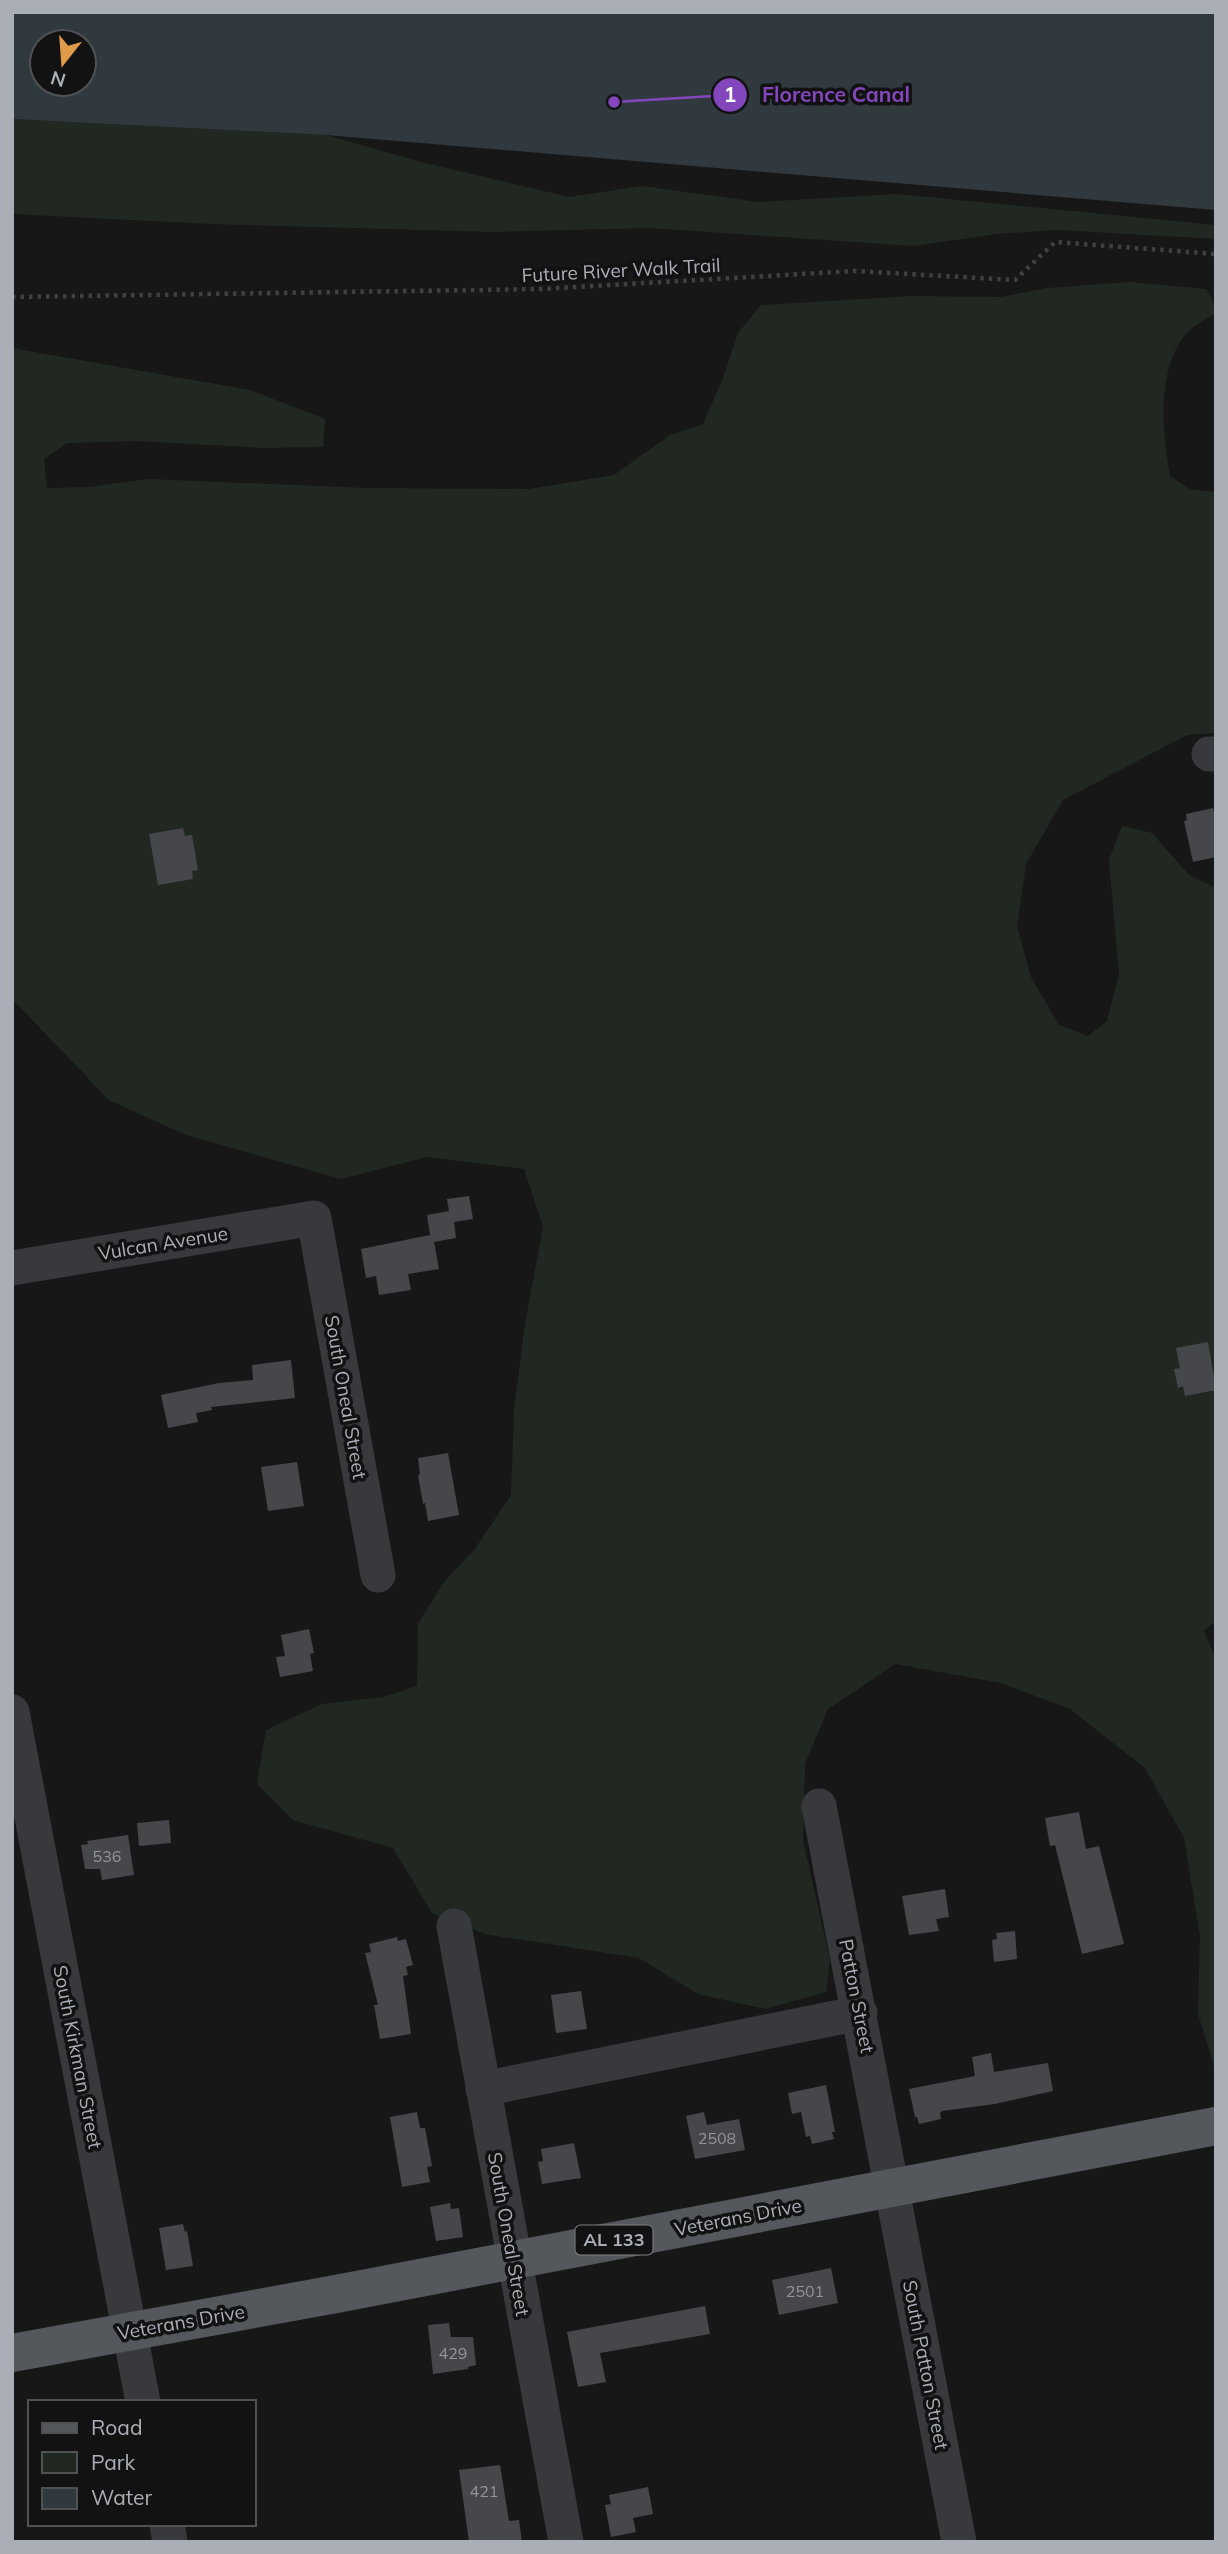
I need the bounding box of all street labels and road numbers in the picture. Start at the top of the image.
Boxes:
street label: Future River Walk Trail [521,253,721,287]
street label: Vulcan Avenue [97,1221,229,1265]
street label: South Oneal Street [320,1313,372,1481]
street label: Patton Street [834,1937,880,2055]
street label: South Kirkman Street [48,1963,108,2151]
street label: South Oneal Street [483,2150,535,2318]
street label: Veterans Drive [672,2193,804,2241]
road number: AL 133 [576,2226,652,2254]
street label: South Patton Street [898,2278,954,2452]
street label: Veterans Drive [115,2299,247,2345]

